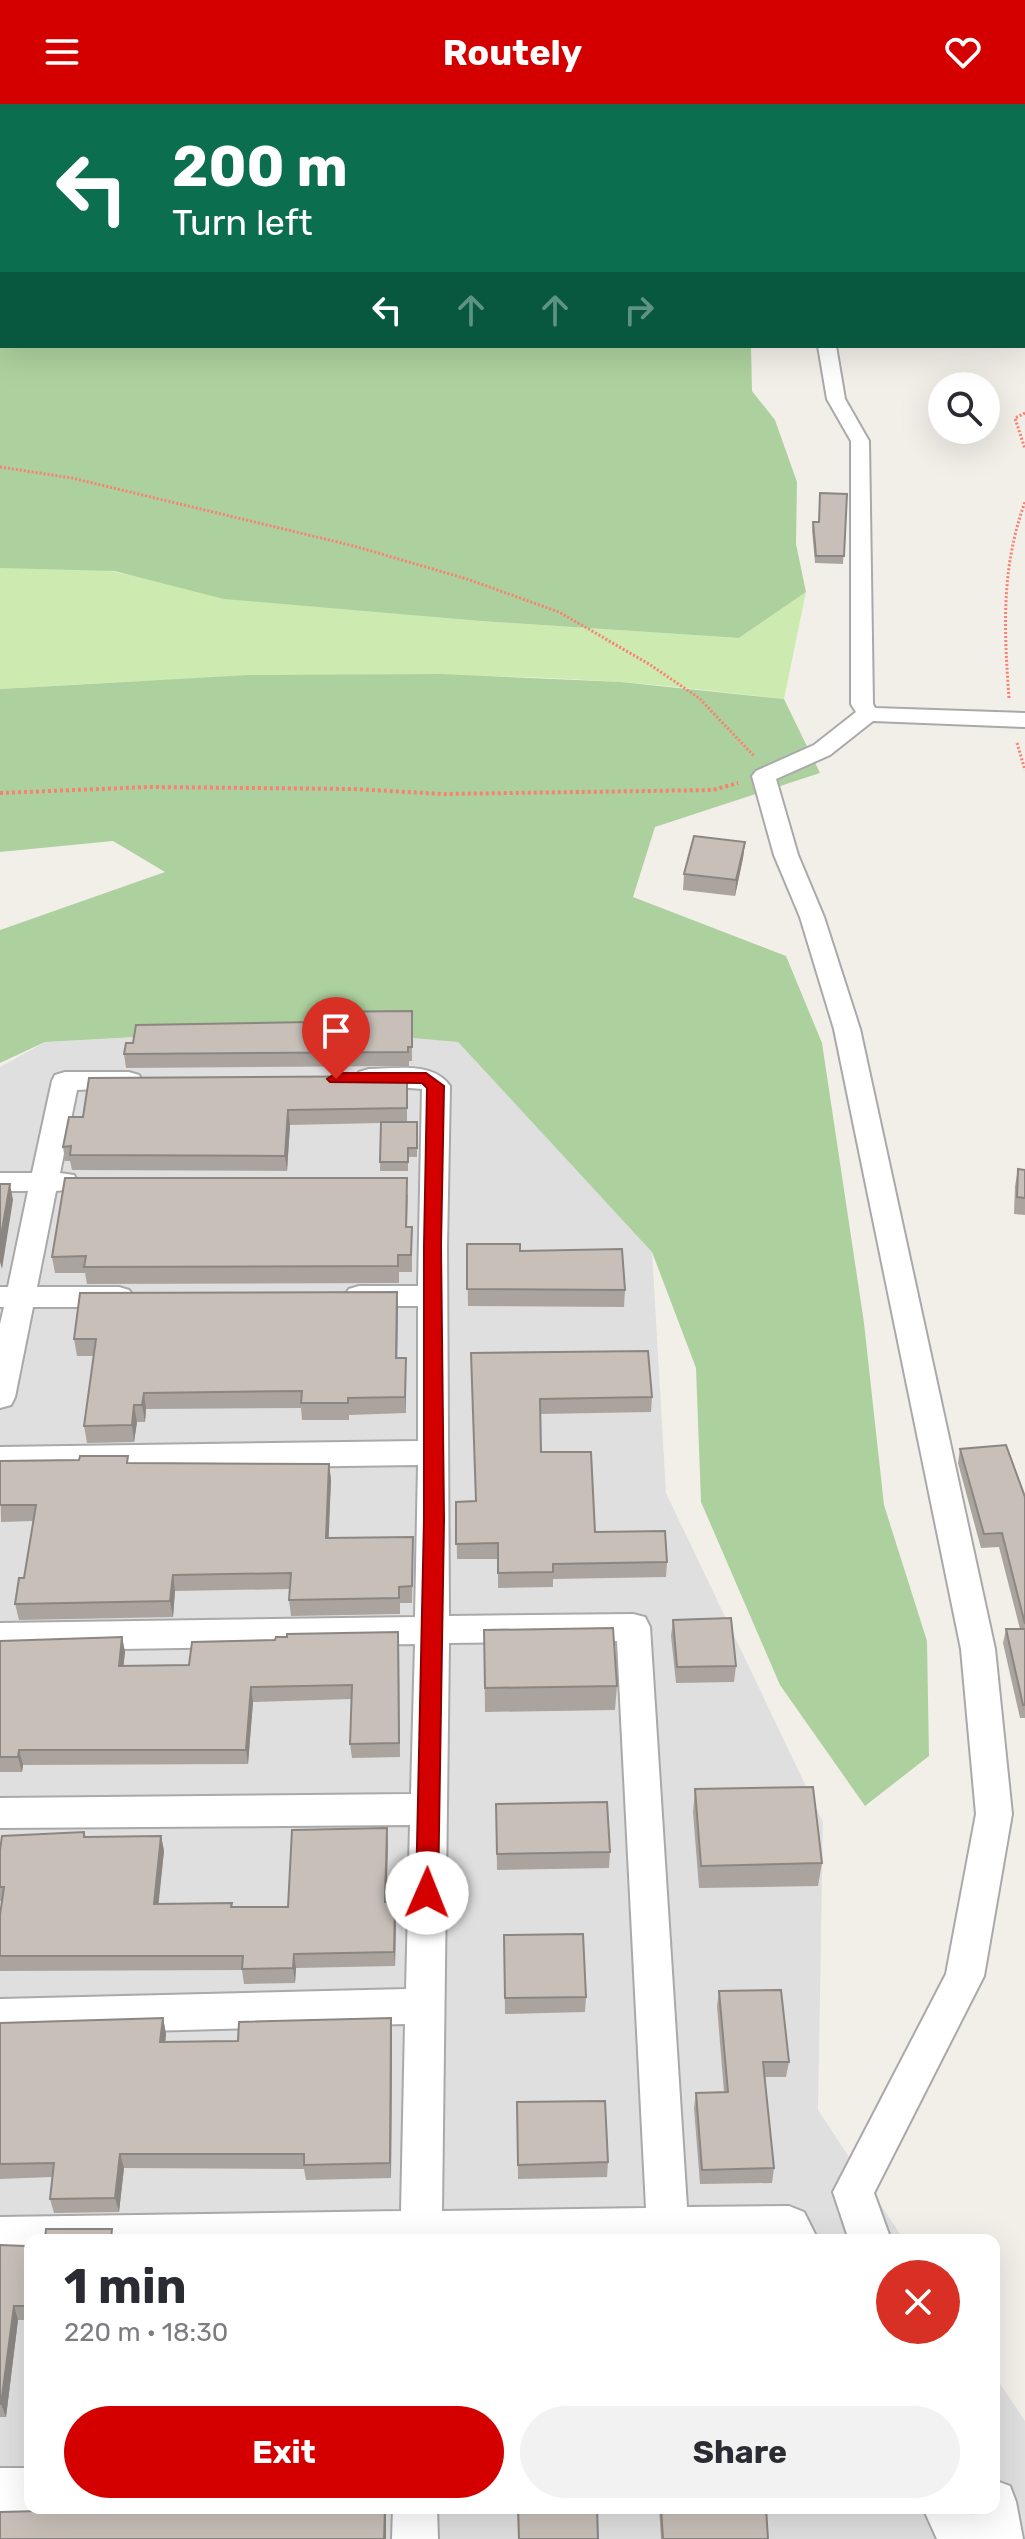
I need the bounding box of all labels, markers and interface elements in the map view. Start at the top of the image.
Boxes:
icon: menu [40,30,84,74]
icon: heart [941,30,985,74]
text: Routely [443,31,582,74]
text: 200 m [172,134,348,200]
icon: left [40,136,144,240]
text: Turn left [172,201,313,244]
icon: left [365,288,409,332]
icon: ahead [449,288,493,332]
icon: ahead [533,288,577,332]
icon: right [617,288,661,332]
map controls [928,372,1000,444]
button: search [928,372,1000,444]
pin [302,997,370,1079]
icon: arrive [314,1009,358,1053]
position arrow [385,1851,469,1935]
text: 1 min [64,2258,187,2315]
button: close [876,2260,960,2344]
text: 220 m · 18:30 [64,2317,228,2348]
button: Exit [64,2406,504,2498]
button: Share [520,2406,960,2498]

